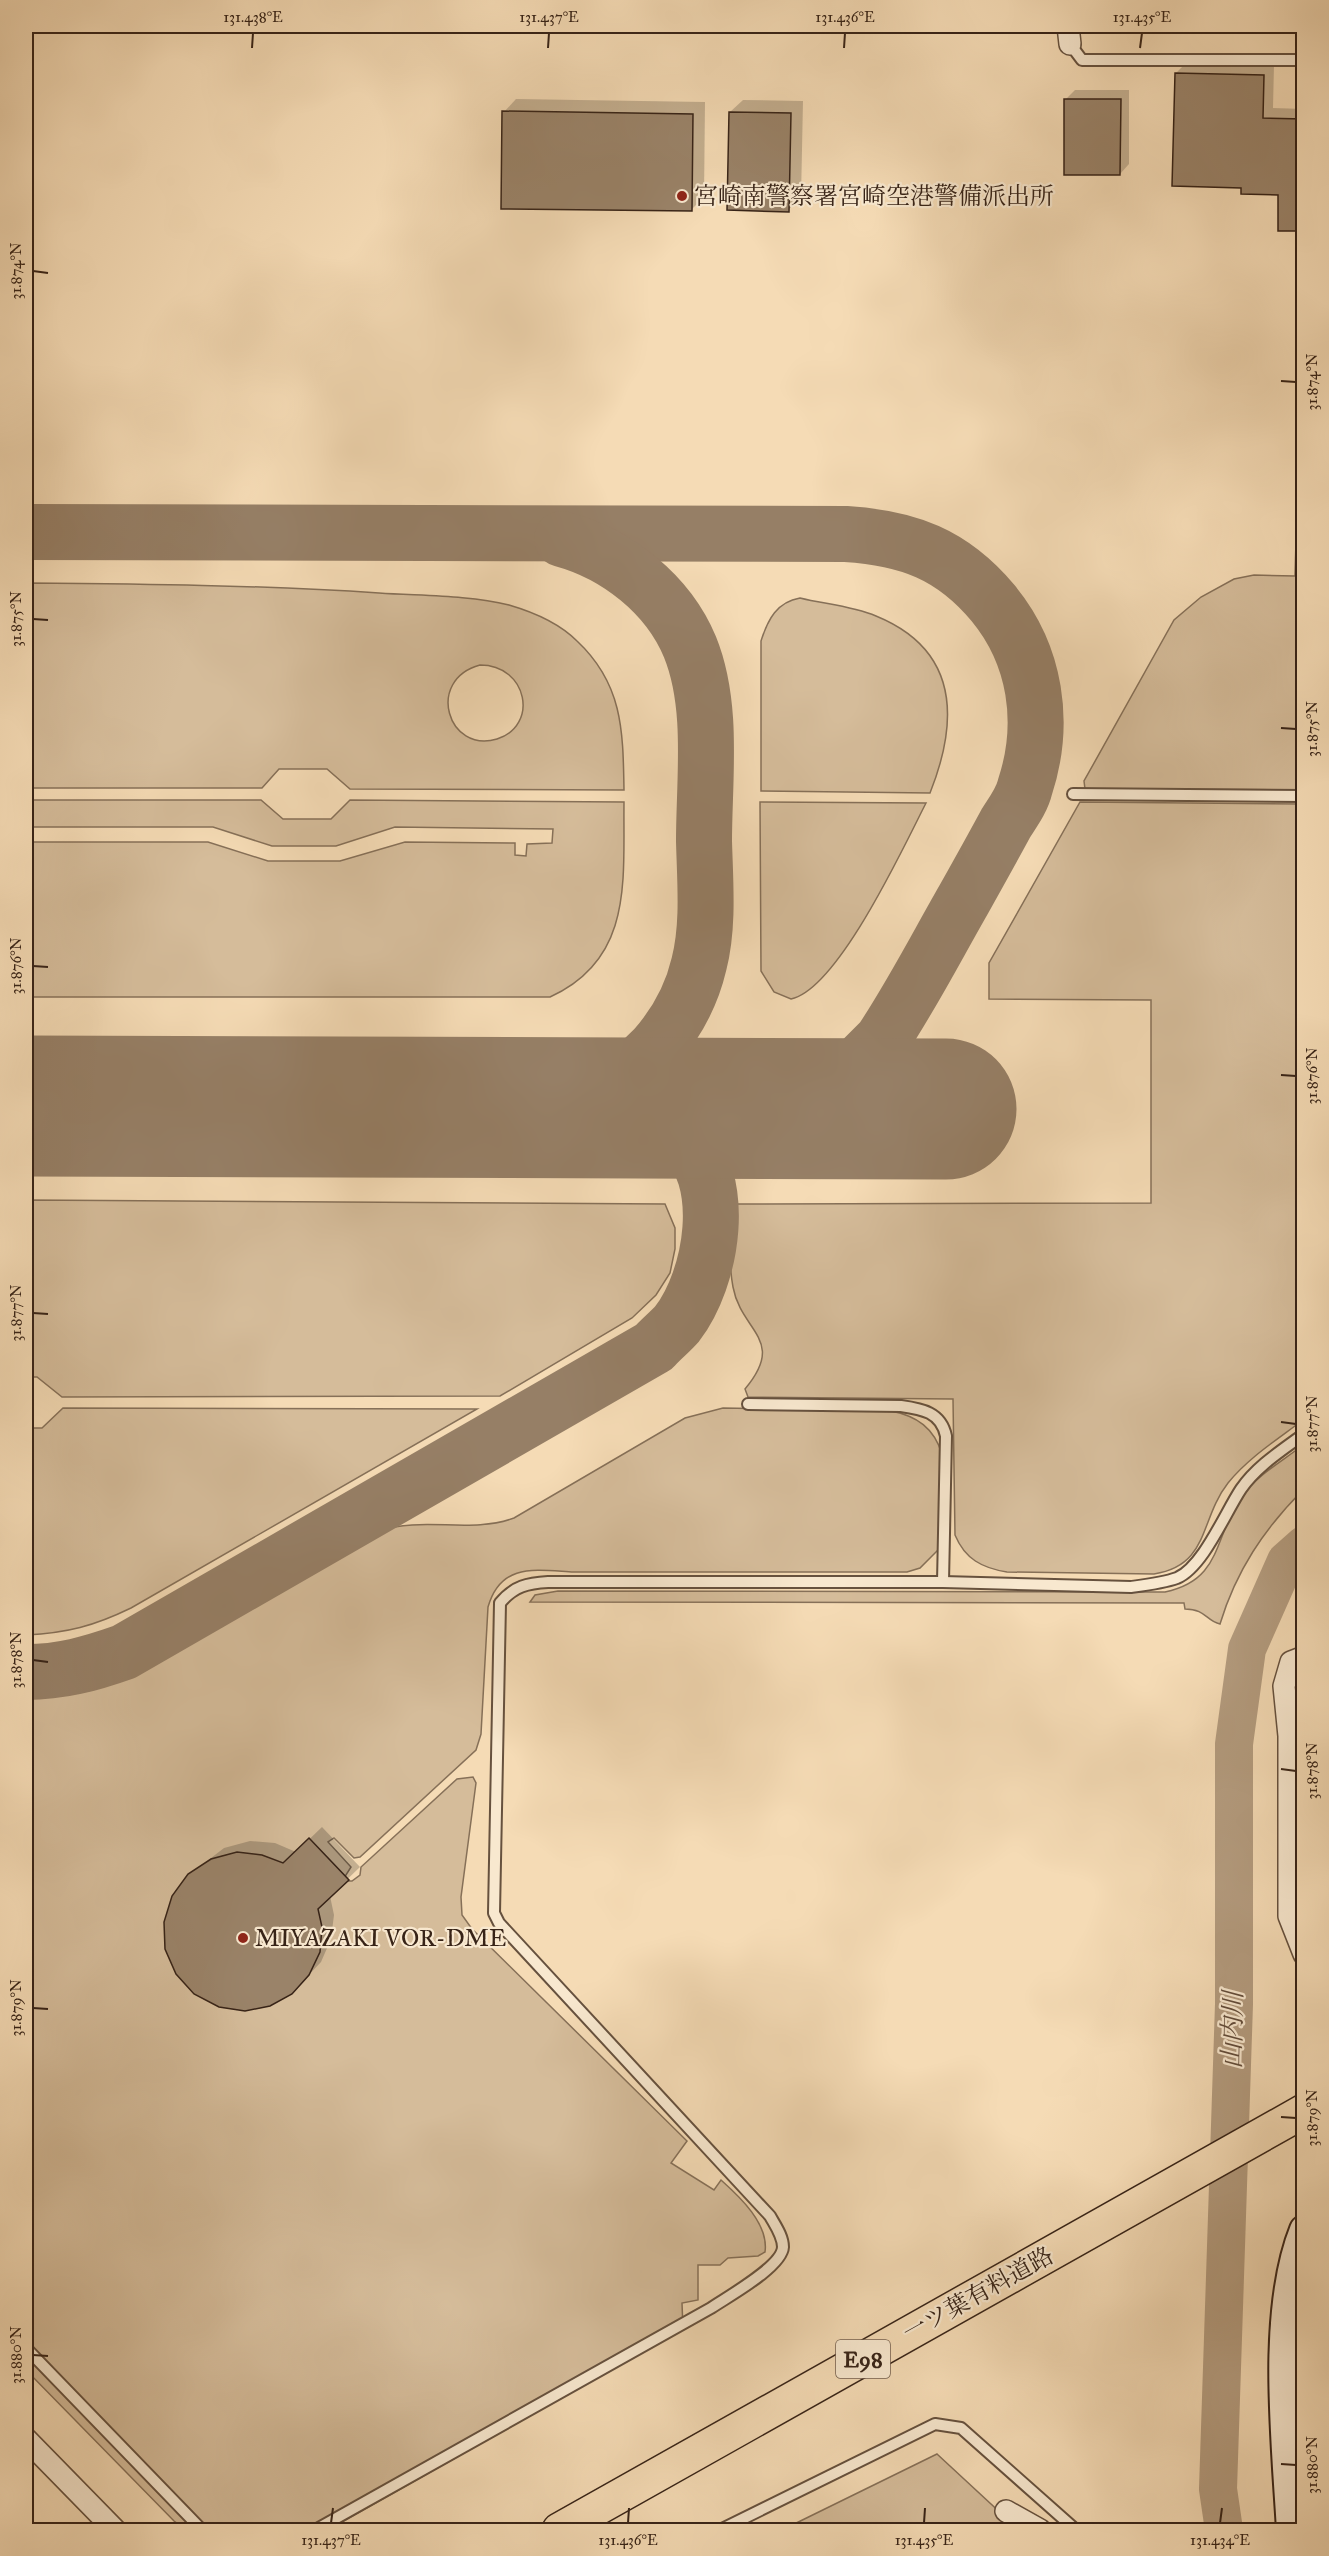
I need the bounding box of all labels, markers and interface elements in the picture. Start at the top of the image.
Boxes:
text: 131.438°E [223,8,283,26]
text: 131.437°E [519,8,579,26]
text: 131.436°E [815,8,875,26]
text: 131.435°E [1113,8,1172,26]
place label: 宮崎南警察署宮崎空港警備派出所 [694,181,1054,211]
marker: 宮崎南警察署宮崎空港警備派出所 [675,189,689,203]
text: 31.874°N [7,242,25,300]
text: 31.874°N [1303,353,1321,411]
text: 31.875°N [7,591,25,647]
text: 31.875°N [1303,701,1321,757]
text: 31.876°N [7,937,25,994]
text: 31.876°N [1303,1047,1321,1104]
text: 31.877°N [7,1284,25,1342]
text: 31.877°N [1303,1395,1321,1453]
text: 31.878°N [7,1631,25,1689]
text: 31.878°N [1303,1742,1321,1800]
place label: MIYAZAKI VOR-DME [255,1923,506,1953]
marker: MIYAZAKI VOR-DME [236,1931,250,1945]
text: 31.879°N [7,1979,25,2037]
water label: 山内川 [1215,1988,1249,2069]
text: 31.879°N [1303,2089,1321,2147]
street label: 一ツ葉有料道路 [897,2240,1059,2348]
text: 31.880°N [7,2326,25,2384]
road number: E98 [836,2340,890,2378]
text: 31.880°N [1303,2436,1321,2494]
text: 131.437°E [301,2531,361,2549]
text: 131.436°E [598,2531,658,2549]
text: 131.435°E [895,2531,954,2549]
text: 131.434°E [1190,2531,1250,2549]

